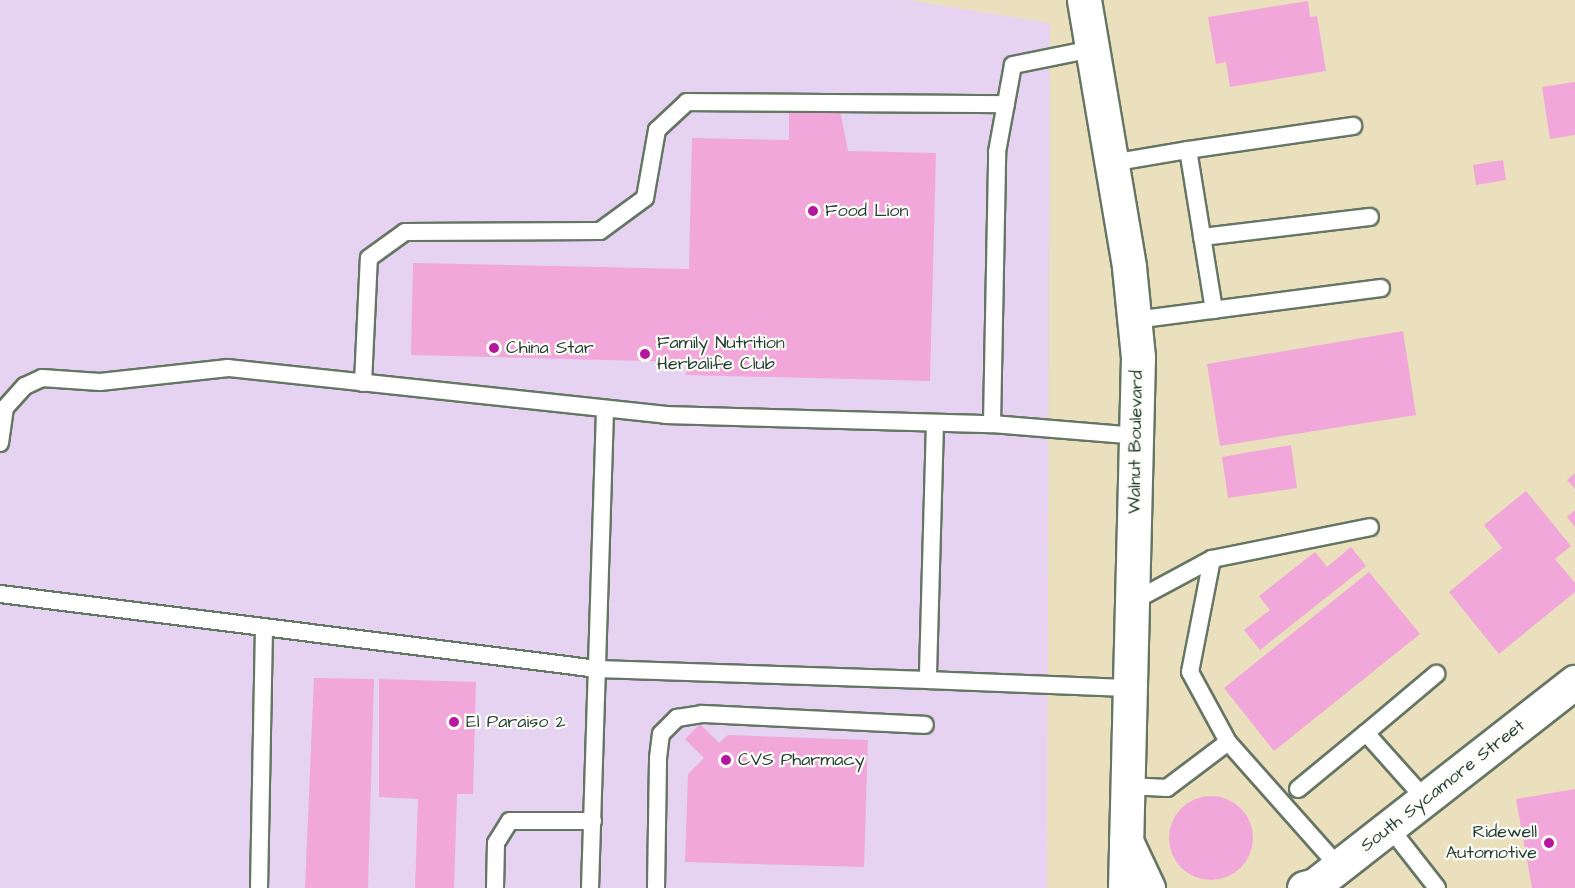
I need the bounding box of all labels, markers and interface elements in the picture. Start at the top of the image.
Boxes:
place label: Food Lion [825,200,908,222]
marker: Food Lion [806,204,820,218]
place label: Family Nutrition Herbalife Club [657,333,785,376]
place label: China Star [506,337,594,359]
marker: China Star [487,341,501,355]
marker: Family Nutrition Herbalife Club [638,347,652,361]
street label: Walnut Boulevard [1124,370,1148,514]
place label: El Paraiso 2 [466,711,566,733]
marker: El Paraiso 2 [447,715,461,729]
street label: South Sycamore Street [1356,715,1530,857]
place label: CVS Pharmacy [738,749,865,771]
marker: CVS Pharmacy [719,753,733,767]
place label: Ridewell Automotive [1446,822,1537,864]
marker: Ridewell Automotive [1542,836,1556,850]

